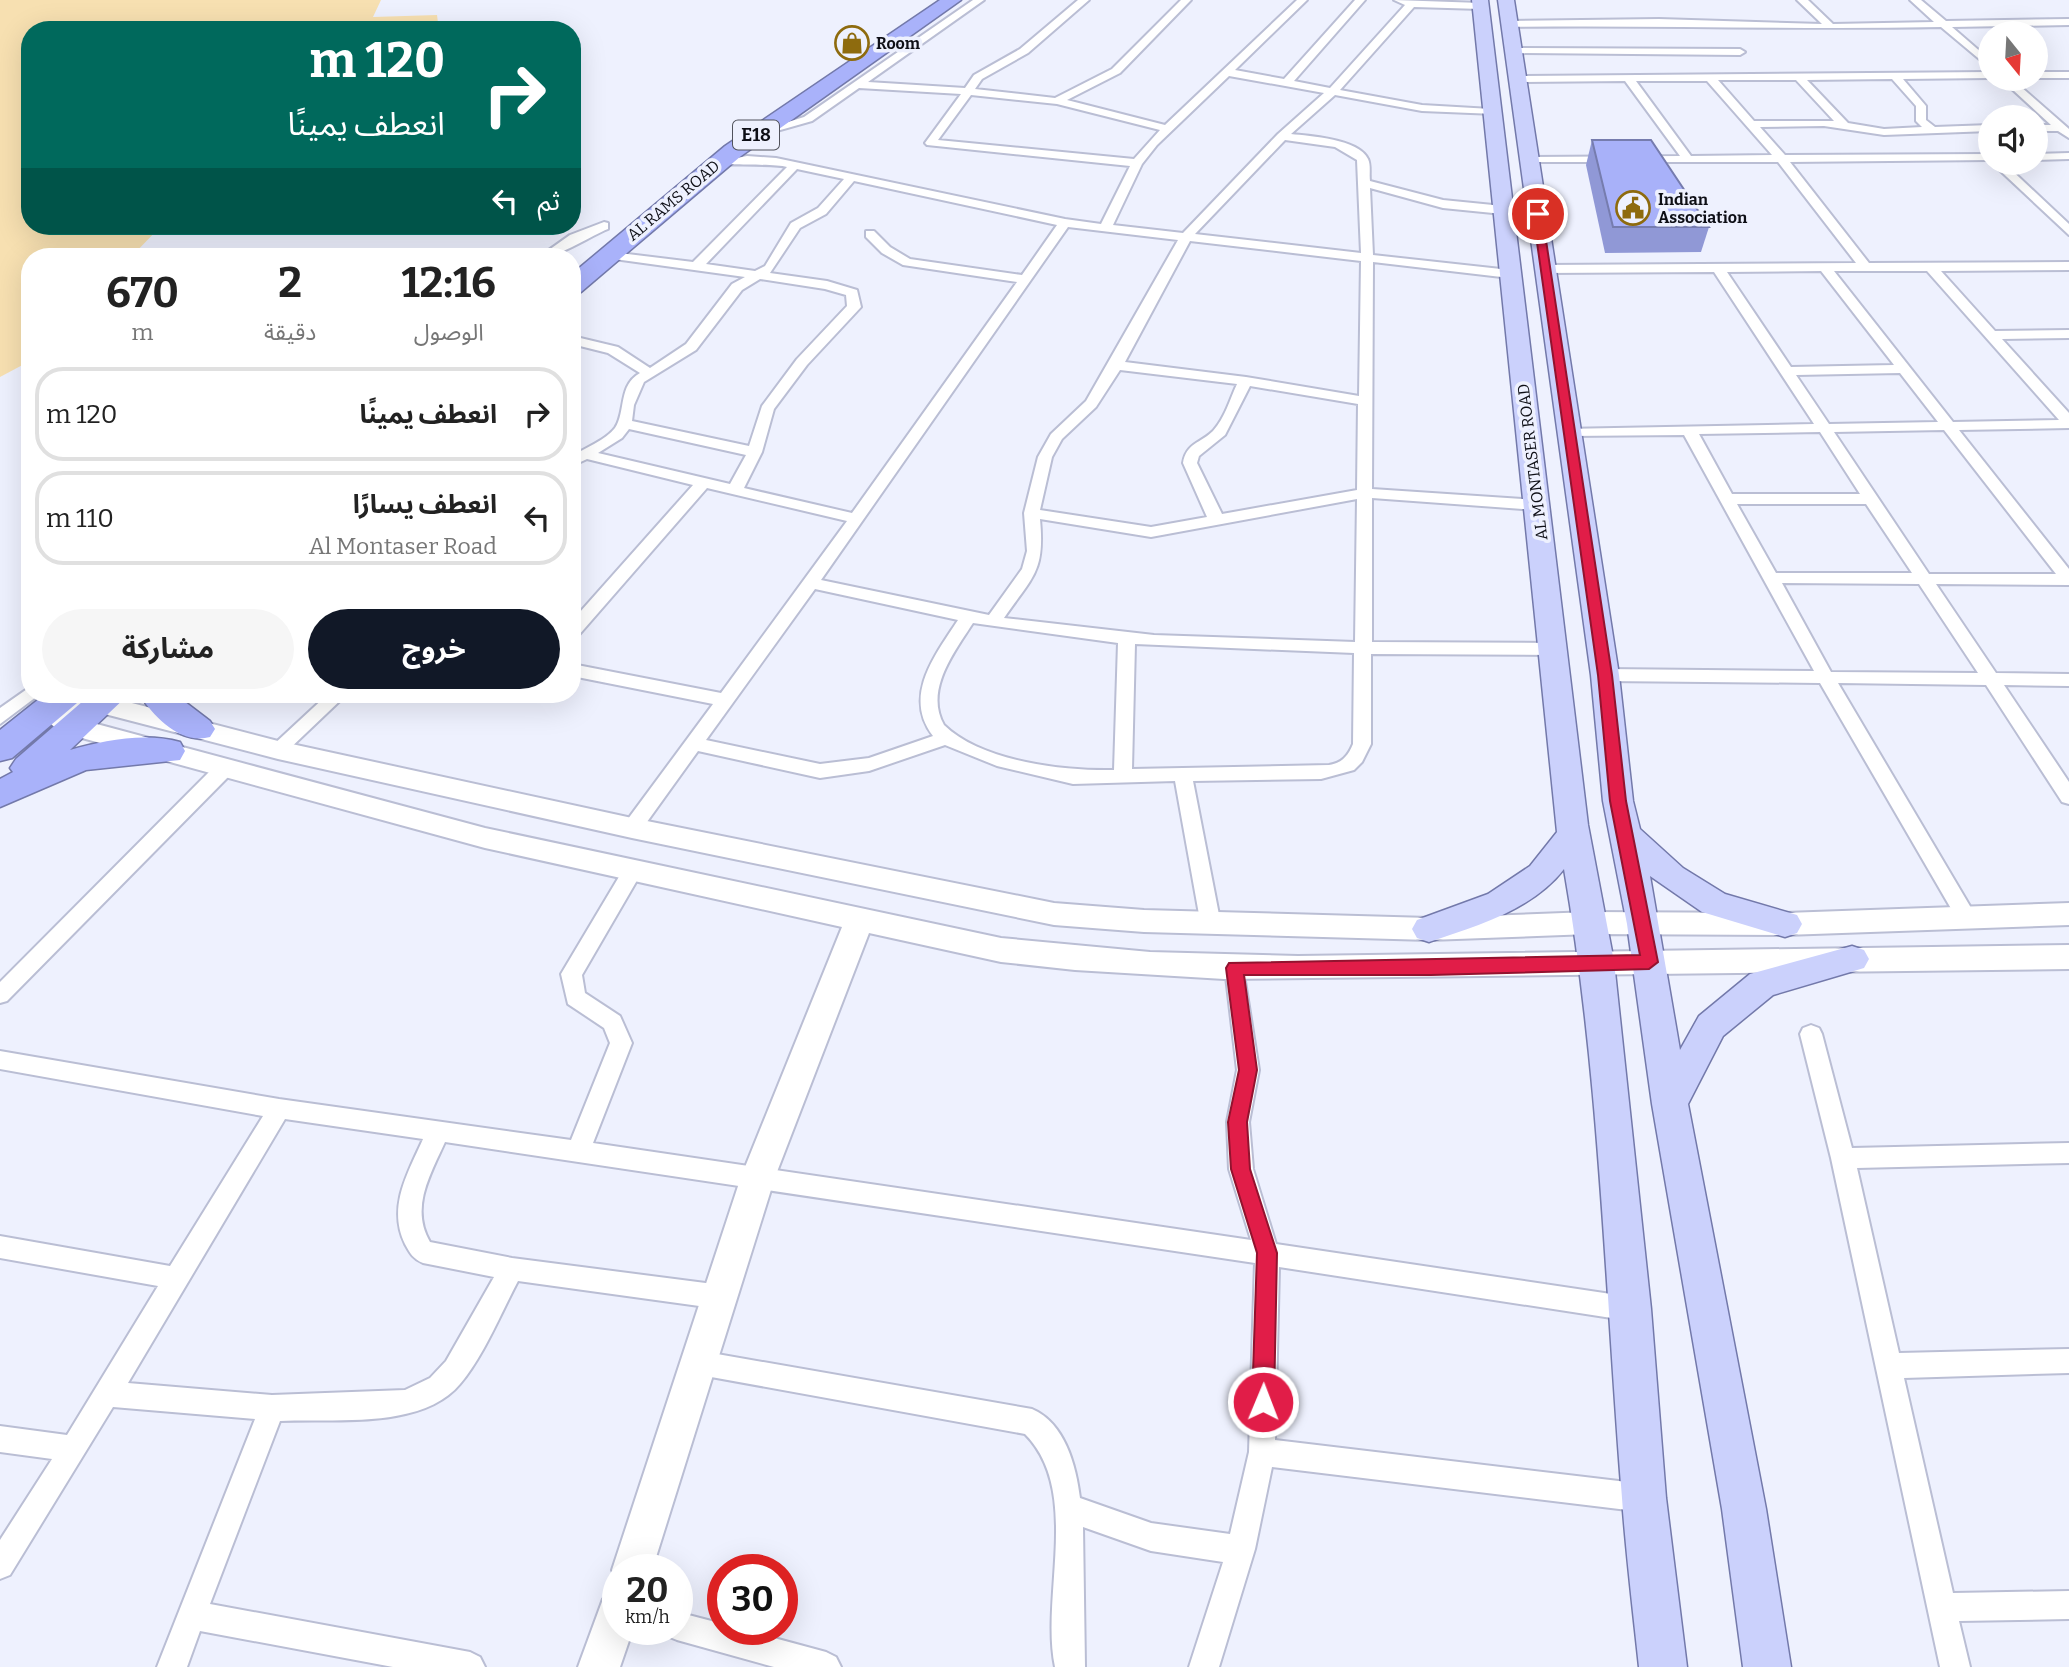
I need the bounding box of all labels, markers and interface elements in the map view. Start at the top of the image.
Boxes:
north arrow [1978,21,2048,91]
map controls [1978,21,2048,175]
shop icon: Room [833,24,871,62]
text: 120 m [310,31,445,90]
place label: Room [876,34,921,53]
icon: right [469,49,560,140]
text: انعطف يمينًا [288,105,445,143]
button: sound [1978,105,2048,175]
road number: E18 [733,120,779,150]
street label: AL RAMS ROAD [623,156,723,245]
icon: left [486,182,524,220]
pin [1508,184,1568,244]
text: ثم [538,186,560,217]
public building icon: Indian Association [1614,189,1652,227]
place label: Indian Association [1658,190,1748,227]
icon: arrive [1519,195,1557,233]
text: 2 [278,258,302,308]
text: 12:16 [401,258,496,308]
text: 670 [106,268,179,318]
text: m [132,318,153,346]
text: دقيقة [264,318,316,346]
text: الوصول [414,318,484,346]
street label: AL MONTASER ROAD [1513,383,1552,541]
icon: right [518,395,556,433]
text: 120 m [46,399,117,430]
text: انعطف يمينًا [359,399,497,430]
text: انعطف يسارًا [353,489,497,520]
icon: left [518,499,556,537]
text: 110 m [46,503,114,534]
text: Al Montaser Road [309,532,497,560]
button: مشاركة [42,609,294,689]
button: خروج [308,609,560,689]
position arrow [1226,1365,1300,1439]
speed limit sign: 30 [707,1554,798,1645]
text: 20 [627,1569,668,1611]
text: km/h [625,1606,670,1628]

